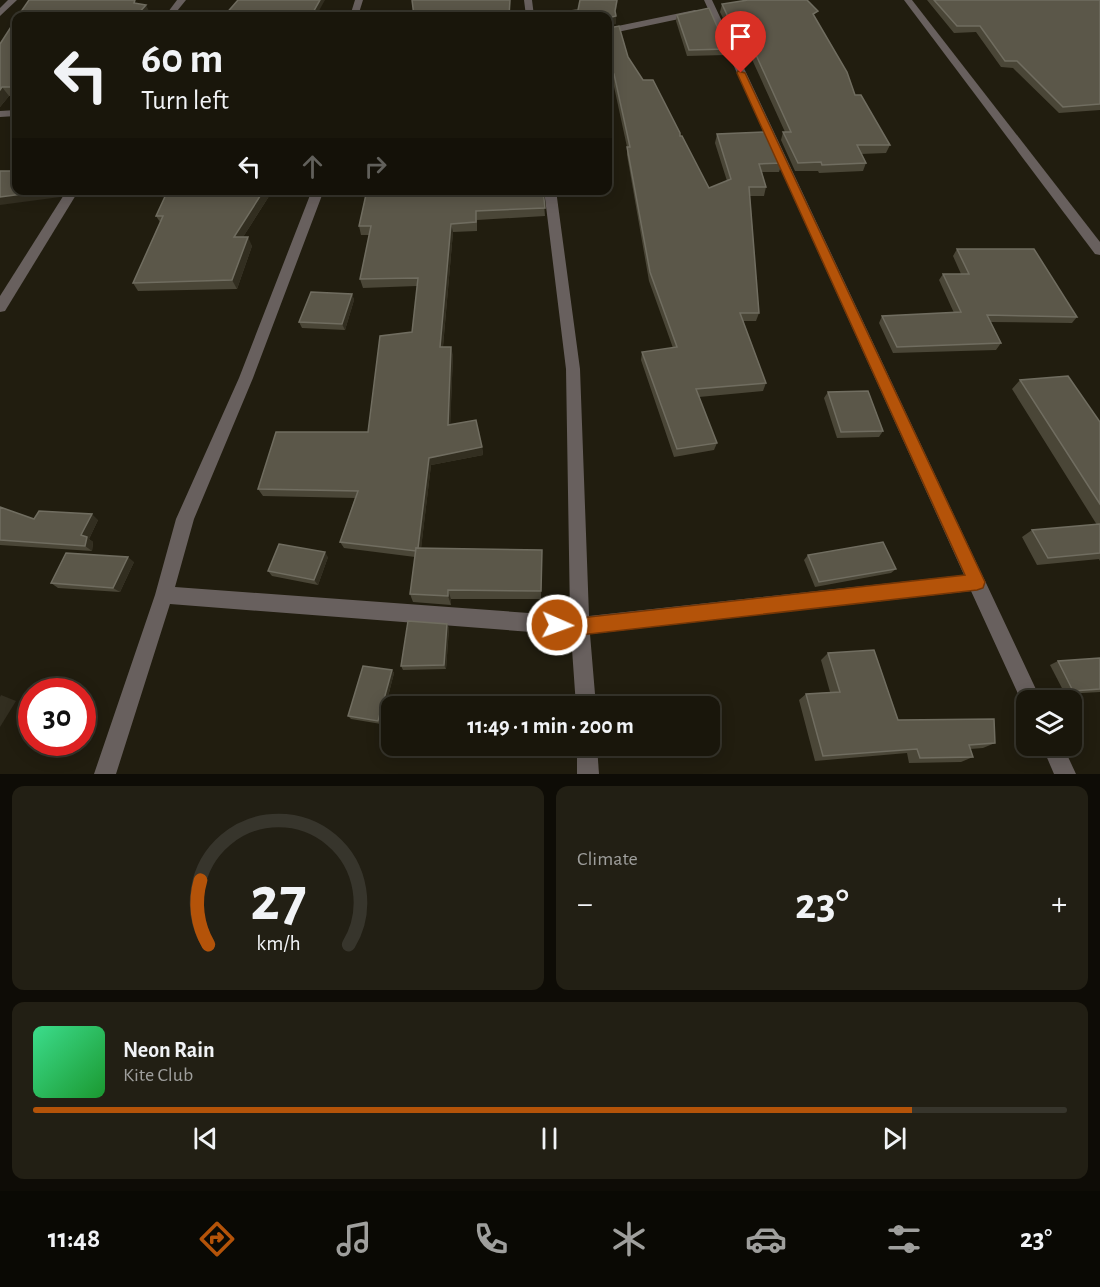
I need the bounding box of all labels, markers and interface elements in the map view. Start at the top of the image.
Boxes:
pin [715,11,766,73]
icon: arrive [724,20,757,53]
icon: left [42,36,120,114]
text: 60 m [141,38,223,80]
text: Turn left [141,87,229,114]
icon: left [233,150,266,183]
icon: ahead [296,150,329,183]
icon: right [359,150,392,183]
position arrow [525,593,589,657]
speed limit sign: 30 [18,678,96,756]
map controls [1016,690,1082,756]
button: layers [1016,690,1082,756]
text: 11:49 · 1 min · 200 m [467,715,634,737]
text: Climate [577,849,638,869]
text: 27 [250,869,306,931]
text: 23° [795,882,849,927]
text: − [577,888,593,921]
text: + [1051,888,1067,921]
text: km/h [256,933,300,954]
text: Neon Rain [123,1039,215,1061]
text: Kite Club [123,1065,193,1085]
icon: previous [189,1122,222,1155]
icon: pause [533,1122,566,1155]
icon: next [878,1122,911,1155]
icon: directions [196,1218,238,1260]
icon: music [333,1218,375,1260]
icon: phone [470,1218,512,1260]
icon: climate [608,1218,650,1260]
icon: car [745,1218,787,1260]
icon: filters [883,1218,925,1260]
text: 11:48 [48,1225,100,1252]
text: 23° [1020,1225,1052,1252]

